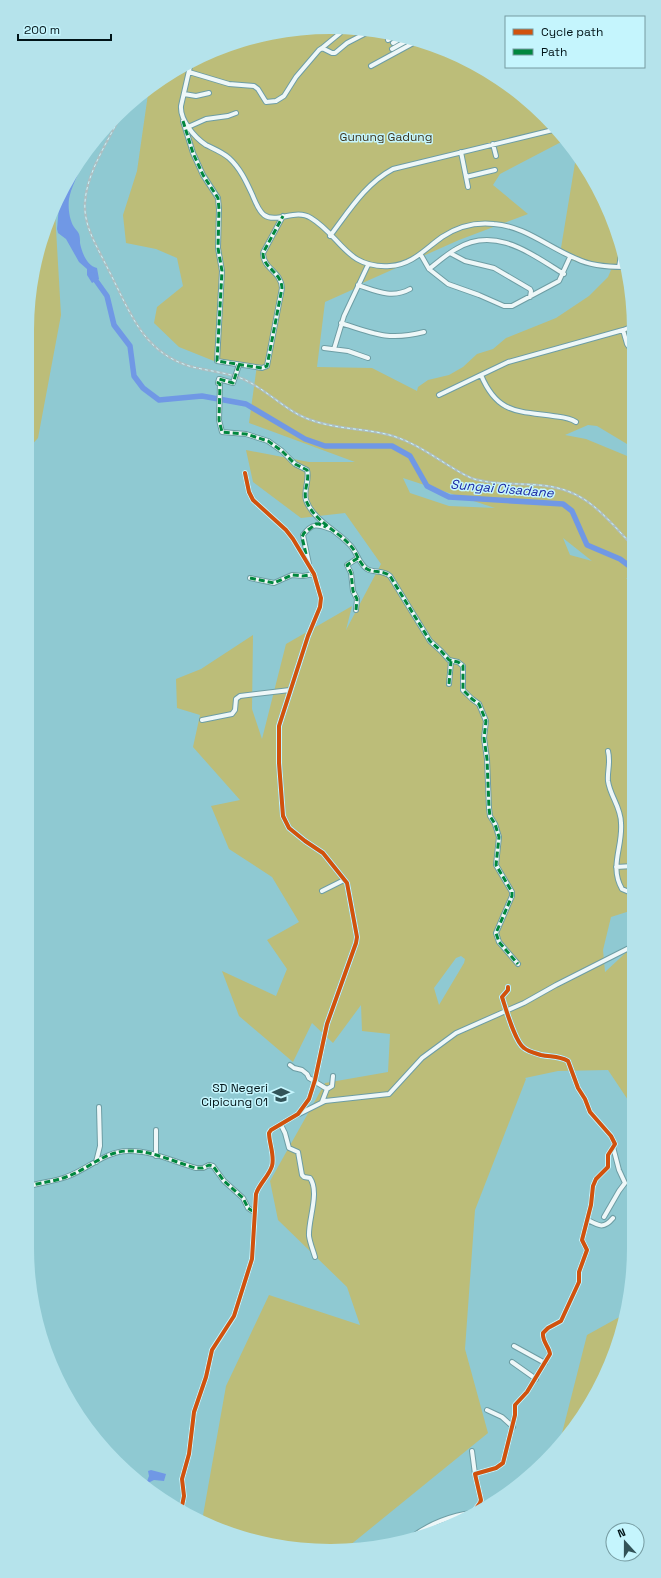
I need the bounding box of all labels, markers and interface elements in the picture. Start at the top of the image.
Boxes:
scale bar [18,16,111,42]
legend [505,16,645,68]
text: 200 m [24,22,60,38]
text: Cycle path [541,24,603,40]
text: Path [541,44,567,60]
park label: Gunung Gadung [340,129,432,145]
water label: Sungai Cisadane [450,476,555,502]
place label: SD Negeri Cipicung 01 [201,1080,268,1110]
school or university icon: SD Negeri Cipicung 01 [271,1085,291,1105]
north arrow [605,1522,645,1562]
text: N [615,1525,627,1541]

